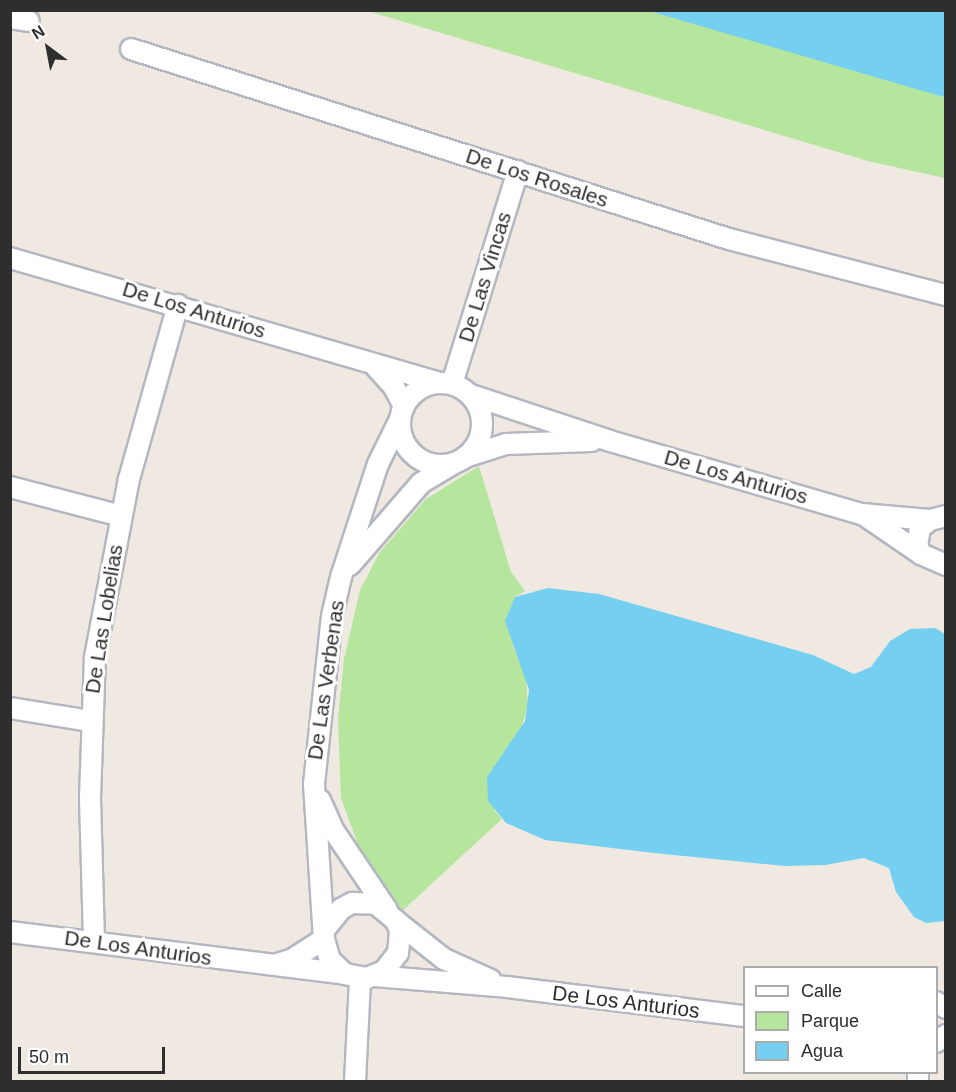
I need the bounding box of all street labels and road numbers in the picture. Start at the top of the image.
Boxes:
street label: De Los Rosales [463,143,611,213]
street label: De Las Vincas [453,209,517,345]
street label: De Los Anturios [119,276,269,344]
street label: De Los Anturios [661,444,811,510]
street label: De Las Lobelias [80,543,128,695]
street label: De Las Verbenas [302,598,350,762]
street label: De Los Anturios [62,925,214,971]
street label: De Los Anturios [550,980,702,1024]

